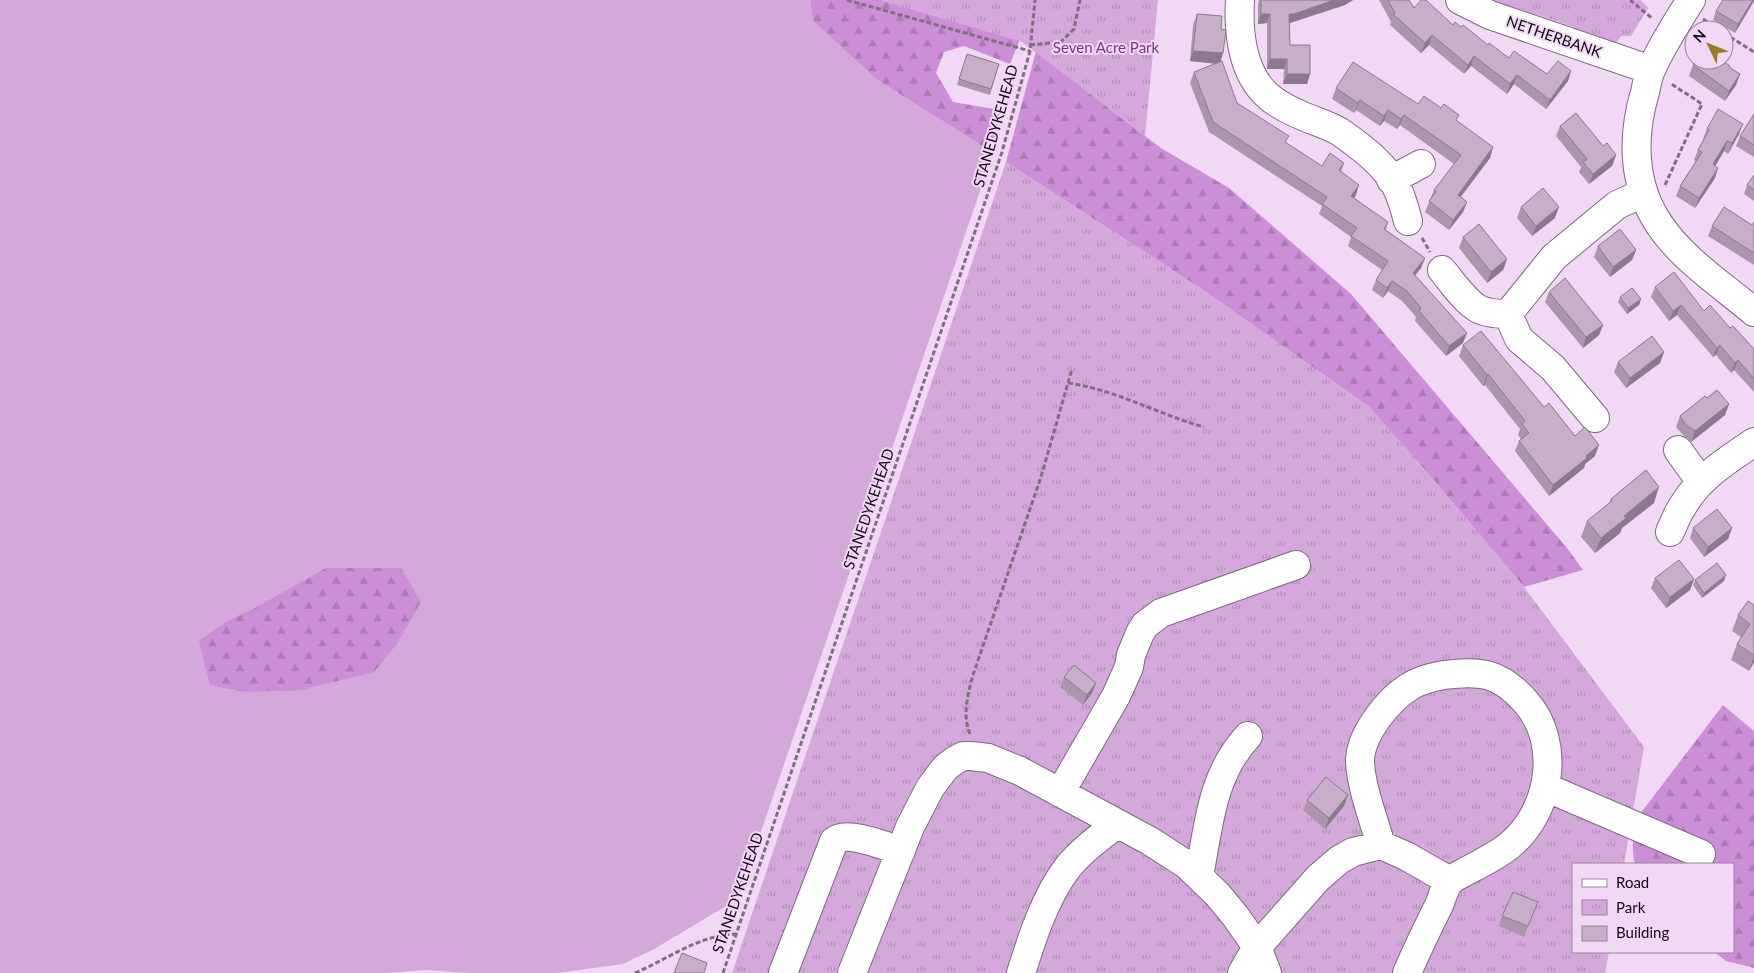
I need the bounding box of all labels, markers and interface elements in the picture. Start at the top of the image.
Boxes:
street label: NETHERBANK [1504,11,1604,61]
north arrow [1684,20,1734,70]
text: N [1689,26,1709,46]
park label: Seven Acre Park [1053,38,1160,56]
street label: STANEDYKEHEAD [969,62,1021,189]
street label: STANEDYKEHEAD [839,446,897,571]
street label: STANEDYKEHEAD [708,830,766,955]
legend [1572,863,1734,953]
text: Road [1616,873,1649,891]
text: Park [1616,898,1646,916]
text: Building [1616,923,1669,941]

